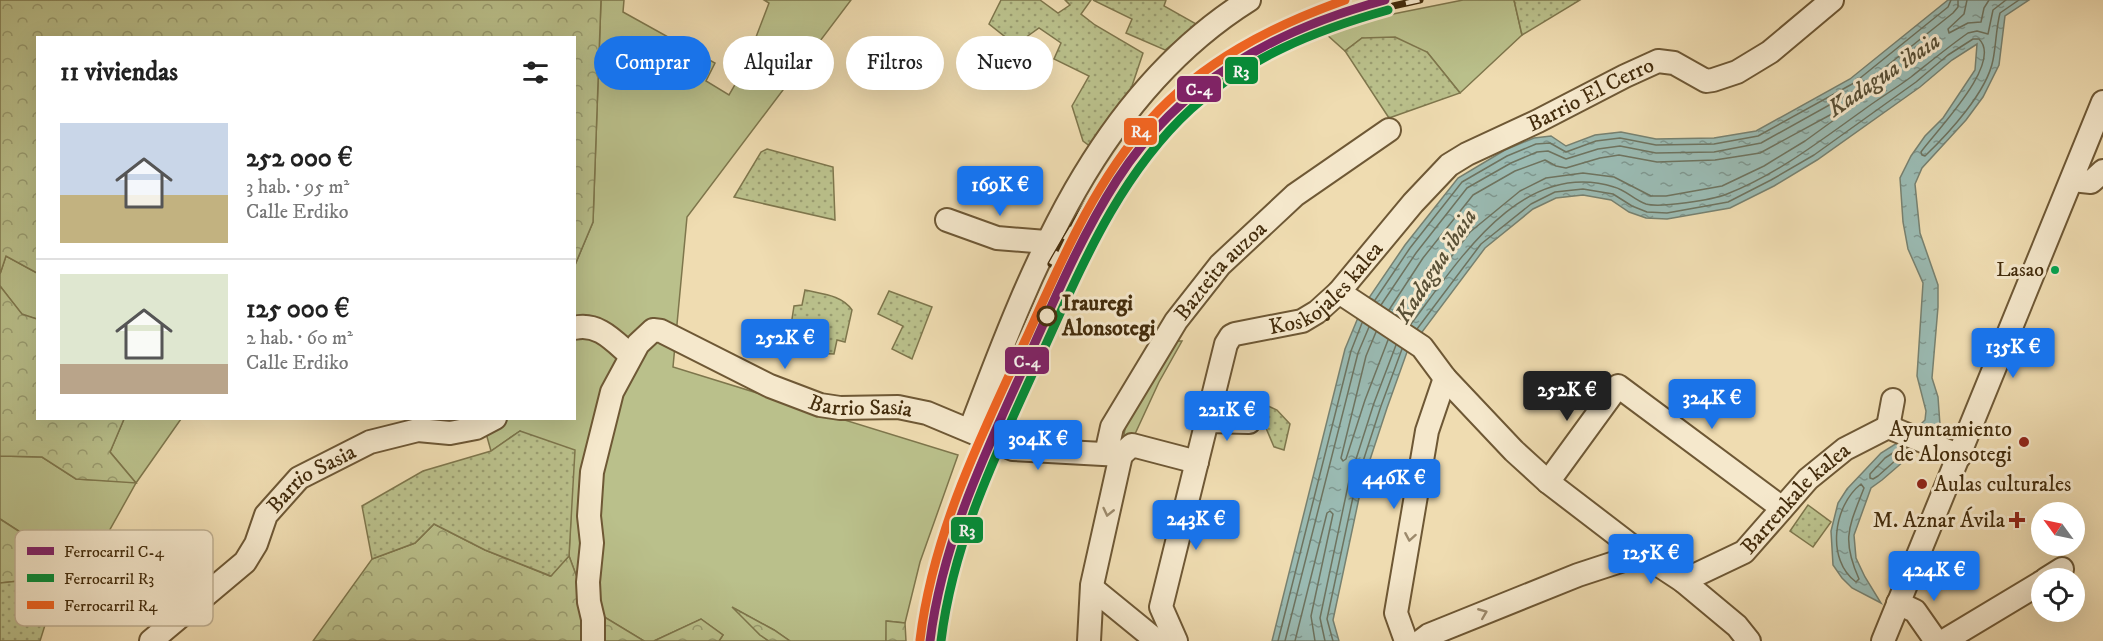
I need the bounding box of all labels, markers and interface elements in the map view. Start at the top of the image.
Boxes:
water label: Kadagua ibaia [1821,26,1946,124]
chip: Comprar [594,36,711,90]
chip: Alquilar [723,36,834,90]
chip: Filtros [846,36,944,90]
chip: Nuevo [956,36,1053,90]
street label: Barrio El Cerro [1523,51,1658,138]
text: 11 viviendas [60,56,178,89]
icon: filters [519,56,552,89]
line badge: R3 [1224,56,1259,85]
text: R3 [1233,62,1249,82]
line badge: C-4 [1176,75,1222,103]
text: C-4 [1186,80,1213,100]
line badge: R4 [1123,117,1158,146]
text: R4 [1131,122,1152,142]
text: 252 000 € [246,142,353,175]
icon: home [108,147,180,219]
pin: 169K € [951,166,1049,217]
text: 169K € [971,173,1029,198]
text: 3 hab. · 95 m² [246,175,349,200]
text: Calle Erdiko [246,200,348,225]
water label: Kadagua ibaia [1387,203,1484,330]
street label: Bazteita auzoa [1168,215,1273,326]
street label: Koskojales kalea [1267,235,1389,341]
place label: Lasao [1996,258,2044,283]
marker: Lasao [2049,264,2061,276]
place label: Irauregi Alonsotegi [1061,290,1156,342]
text: 125 000 € [246,293,349,326]
icon: home [108,298,180,370]
marker: Irauregi Alonsotegi [1037,306,1057,326]
pin: 252K € [736,319,834,370]
text: 2 hab. · 60 m² [246,326,353,351]
text: 252K € [755,326,815,351]
pin: 135K € [1964,328,2062,379]
text: 135K € [1986,335,2040,360]
line badge: C-4 [1004,346,1050,375]
text: Calle Erdiko [246,351,348,376]
text: C-4 [1014,352,1041,372]
pin: 252K € [1518,371,1616,422]
text: 252K € [1537,378,1597,403]
pin: 324K € [1663,379,1761,430]
text: 324K € [1683,386,1741,411]
street label: Barrio Sasia [805,388,916,423]
pin: 221K € [1178,391,1276,442]
text: 221K € [1198,398,1256,423]
place label: Ayuntamiento de Alonsotegi [1889,416,2012,468]
pin: 304K € [989,420,1087,471]
text: 304K € [1008,427,1068,452]
marker: Ayuntamiento de Alonsotegi [2017,435,2031,449]
street label: Barrenkale kalea [1735,436,1856,560]
street label: Barrio Sasia [261,438,361,518]
pin: 446K € [1345,459,1443,510]
text: 446K € [1362,466,1426,491]
place label: Aulas culturales [1934,471,2071,498]
marker: Aulas culturales [1915,477,1929,491]
pin: 243K € [1147,500,1245,551]
north arrow [2031,502,2085,556]
map controls [2031,502,2085,622]
place label: M. Aznar Ávila [1873,506,2006,534]
one-way arrow [1103,507,1116,517]
text: 243K € [1167,507,1225,532]
marker: M. Aznar Ávila [2010,513,2024,527]
line badge: R3 [950,516,984,544]
text: R3 [959,521,975,541]
legend [15,530,213,626]
one-way arrow [1404,532,1416,542]
pin: 125K € [1602,534,1700,585]
text: 125K € [1622,541,1680,566]
text: Ferrocarril C-4 [64,542,165,562]
pin: 424K € [1885,551,1983,602]
text: 424K € [1903,558,1965,583]
button: locate [2031,568,2085,622]
text: Ferrocarril R3 [64,569,154,589]
text: Ferrocarril R4 [64,596,158,616]
one-way arrow [1476,608,1487,620]

